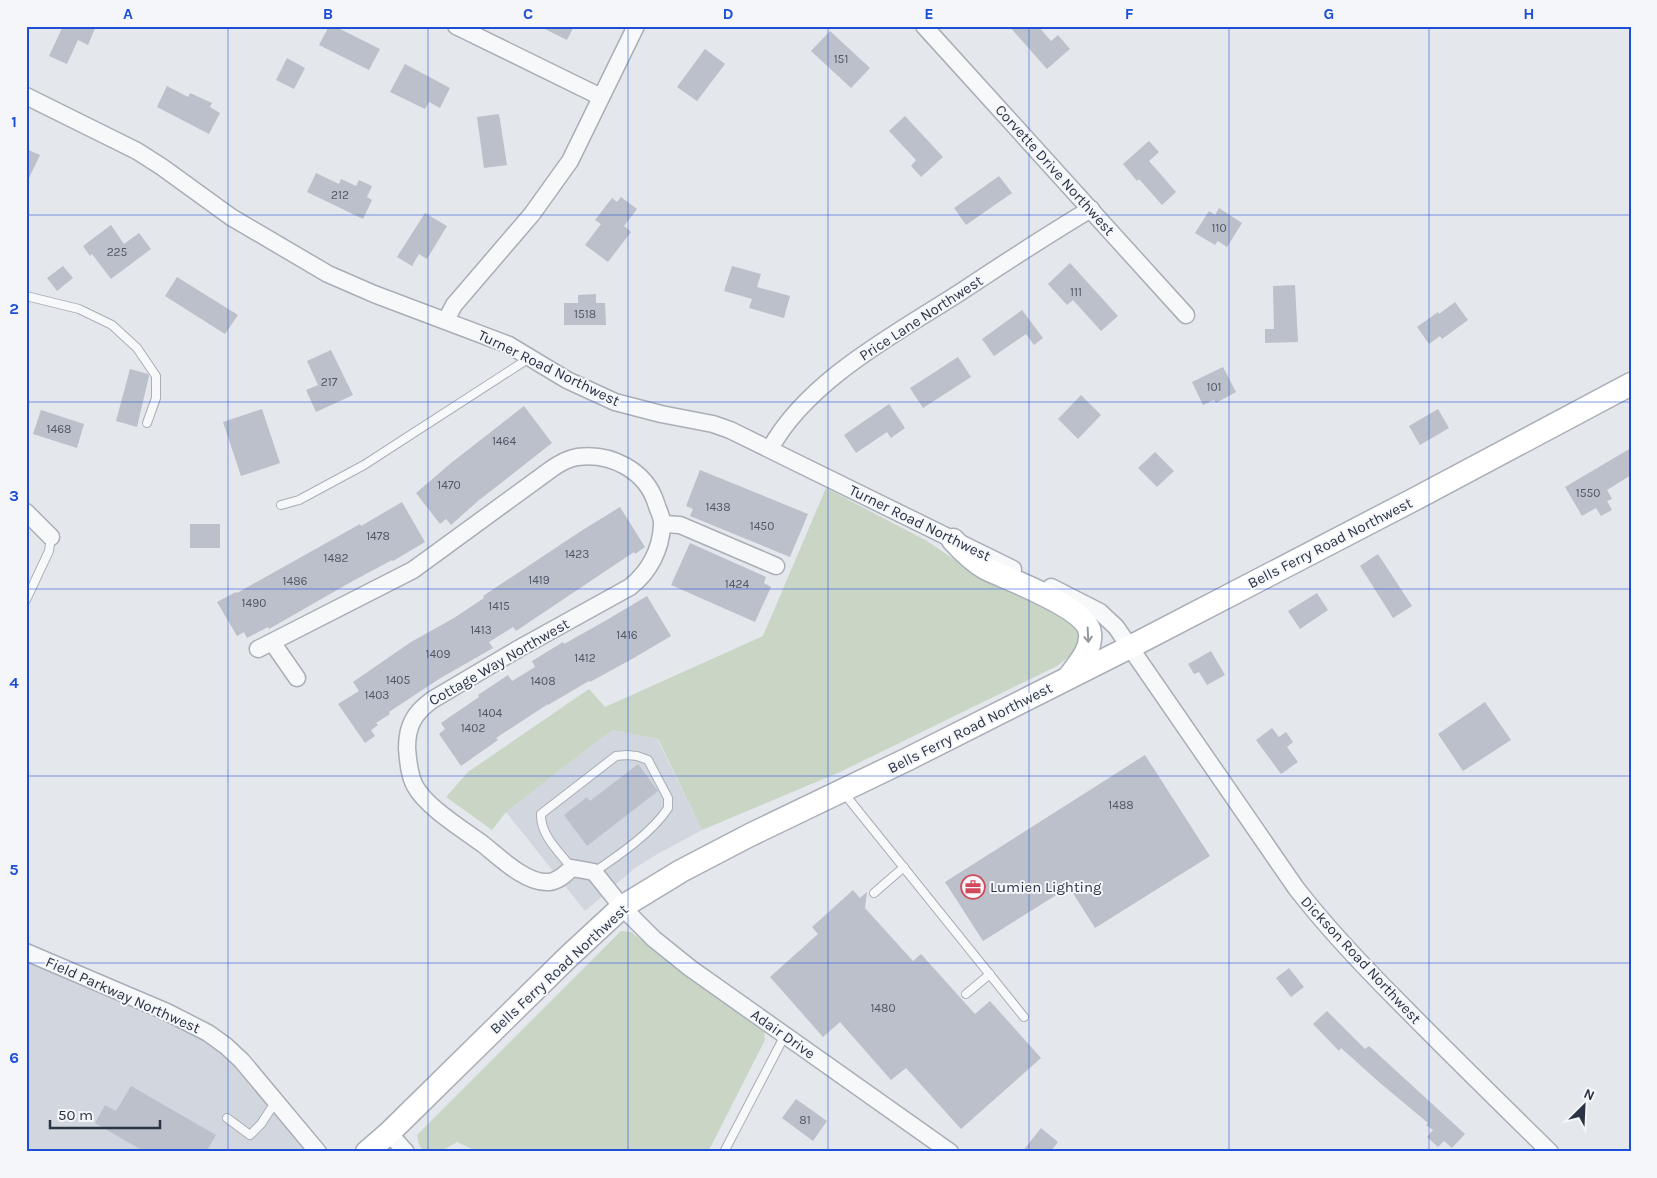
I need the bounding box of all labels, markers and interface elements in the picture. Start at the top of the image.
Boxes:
text: A [123,4,133,23]
text: B [323,4,333,23]
text: C [523,4,533,23]
text: D [723,4,734,23]
text: E [924,4,934,23]
text: F [1125,4,1134,23]
text: G [1324,4,1334,23]
text: H [1523,4,1535,23]
house number: 151 [834,52,848,66]
street label: Corvette Drive Northwest [991,101,1119,239]
text: 1 [11,112,17,131]
house number: 212 [331,188,349,202]
house number: 110 [1211,221,1227,235]
house number: 225 [107,245,128,259]
street label: Price Lane Northwest [856,271,986,365]
house number: 111 [1070,285,1082,299]
text: 2 [9,299,19,318]
house number: 1518 [574,307,596,321]
street label: Turner Road Northwest [475,326,623,410]
house number: 217 [321,375,338,389]
house number: 101 [1206,380,1222,394]
house number: 1468 [47,422,71,436]
house number: 1464 [492,434,516,448]
house number: 1470 [437,478,461,492]
street label: Turner Road Northwest [846,481,994,565]
text: 3 [9,486,19,505]
house number: 1550 [1576,486,1600,500]
street label: Bells Ferry Road Northwest [1245,493,1416,592]
house number: 1438 [705,500,731,514]
house number: 1450 [750,519,774,533]
house number: 1478 [366,529,390,543]
house number: 1423 [565,547,589,561]
house number: 1482 [324,551,349,565]
house number: 1419 [528,573,550,587]
house number: 1486 [283,574,308,588]
house number: 1424 [725,577,749,591]
house number: 1490 [242,596,266,610]
house number: 1415 [488,599,510,613]
street label: Cottage Way Northwest [426,614,573,710]
house number: 1413 [470,623,492,637]
one-way arrow [1084,627,1093,643]
house number: 1416 [616,628,638,642]
house number: 1409 [426,647,450,661]
house number: 1412 [574,651,596,665]
text: 4 [9,673,19,692]
house number: 1405 [386,673,411,687]
house number: 1408 [530,674,556,688]
street label: Bells Ferry Road Northwest [885,678,1056,777]
house number: 1403 [365,688,389,702]
house number: 1404 [478,706,503,720]
house number: 1402 [461,721,485,735]
house number: 1488 [1108,798,1134,812]
text: 5 [9,860,19,879]
office icon: Lumien Lighting [960,874,986,900]
place label: Lumien Lighting [990,878,1102,896]
street label: Dickson Road Northwest [1297,892,1425,1028]
street label: Bells Ferry Road Northwest [486,900,632,1038]
street label: Field Parkway Northwest [43,953,203,1037]
house number: 1480 [870,1001,896,1015]
street label: Adair Drive [747,1005,819,1063]
text: 6 [9,1048,19,1067]
north arrow [1560,1080,1610,1130]
text: N [1581,1085,1597,1104]
scale bar [50,1098,160,1130]
text: 50 m [58,1106,93,1124]
house number: 81 [799,1113,811,1127]

